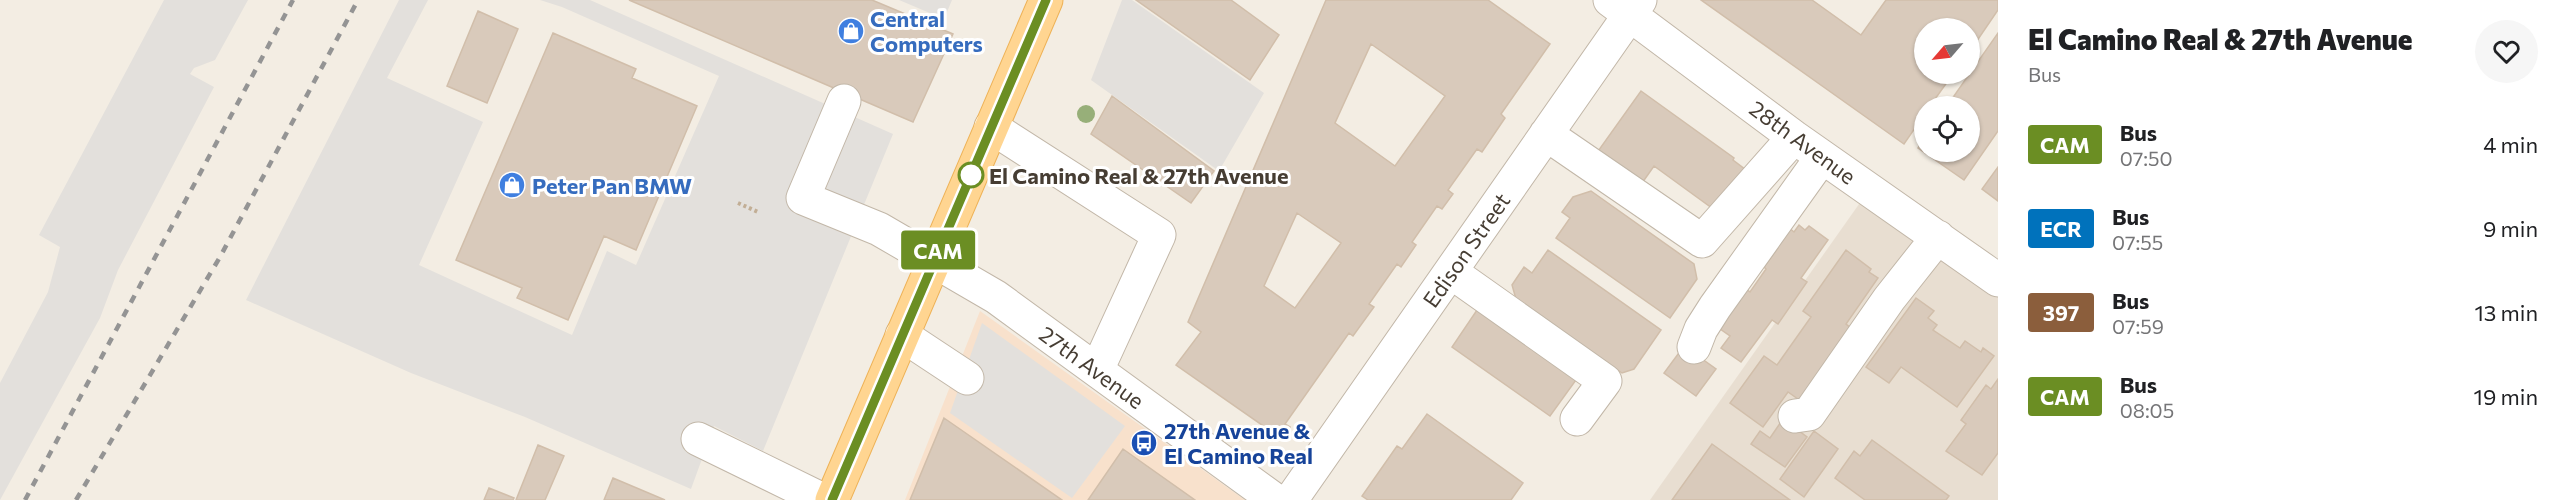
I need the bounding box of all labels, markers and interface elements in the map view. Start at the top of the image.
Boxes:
place label: Central Computers [870,5,983,57]
shop icon: Central Computers [836,16,866,46]
north arrow [1914,18,1980,84]
map controls [1914,18,1980,162]
button: heart [2475,20,2538,83]
text: El Camino Real & 27th Avenue [2028,22,2413,56]
text: Bus [2028,62,2061,86]
street label: 28th Avenue [1745,94,1861,190]
button: locate [1914,96,1980,162]
text: Bus [2120,119,2157,146]
text: 4 min [2483,131,2538,158]
text: CAM [2040,132,2090,157]
text: 07:50 [2120,146,2172,170]
marker: El Camino Real & 27th Avenue [958,162,984,188]
place label: El Camino Real & 27th Avenue [989,162,1289,189]
shop icon: Peter Pan BMW [497,170,527,200]
place label: Peter Pan BMW [532,172,692,199]
street label: Edison Street [1417,188,1515,312]
text: Bus [2112,203,2149,230]
text: 9 min [2483,215,2538,242]
text: ECR [2040,216,2082,241]
line badge: CAM [904,230,972,270]
text: 07:55 [2112,230,2163,254]
text: CAM [913,238,963,263]
text: Bus [2112,287,2149,314]
text: 13 min [2474,299,2538,326]
text: 397 [2043,300,2079,325]
text: 07:59 [2112,314,2164,338]
street label: 27th Avenue [1034,320,1150,414]
text: Bus [2120,371,2157,398]
text: 19 min [2474,383,2538,410]
text: CAM [2040,384,2090,409]
text: 08:05 [2120,398,2174,422]
place label: 27th Avenue & El Camino Real [1164,417,1313,469]
bus stop icon: 27th Avenue & El Camino Real [1129,428,1159,458]

